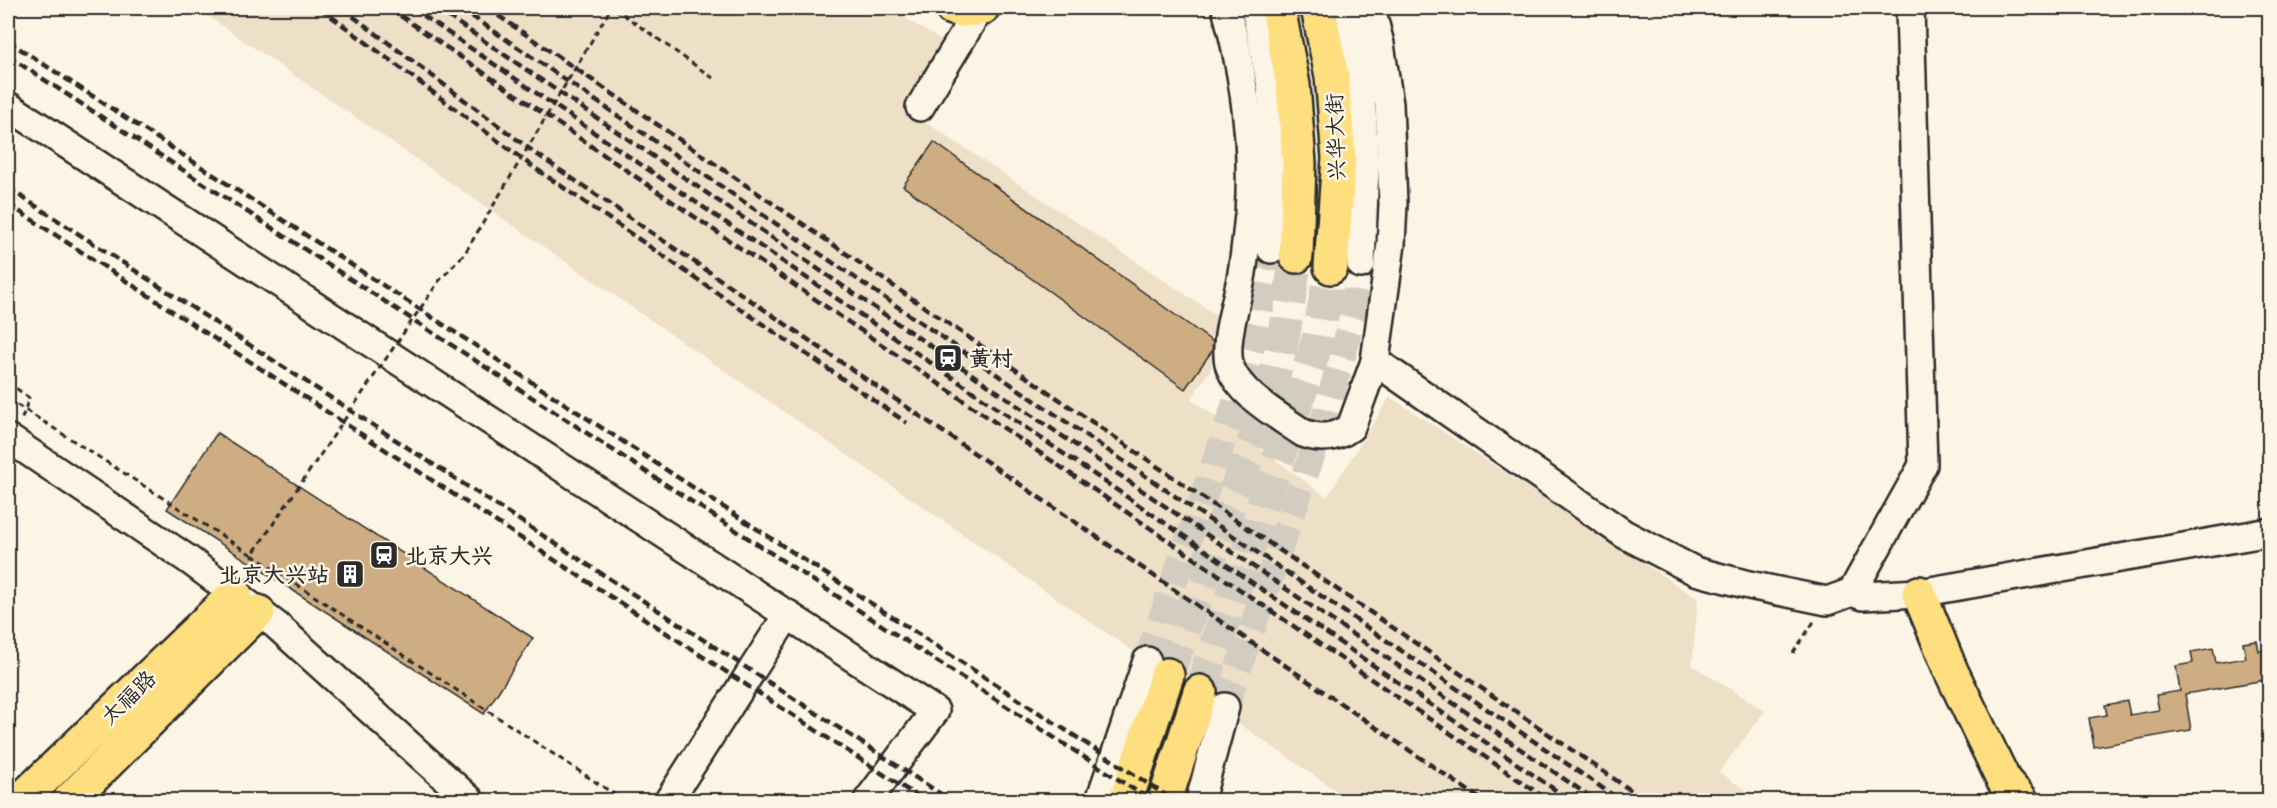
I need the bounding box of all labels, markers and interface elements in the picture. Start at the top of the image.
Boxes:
street label: 兴华大街 [1321,92,1356,181]
station icon: 黄村 [932,342,964,374]
place label: 黄村 [969,346,1013,377]
station icon: 北京大兴 [368,539,400,571]
place label: 北京大兴 [405,543,493,574]
building icon: 北京大兴站 [334,558,366,590]
place label: 北京大兴站 [219,562,329,593]
street label: 太福路 [96,665,165,734]

